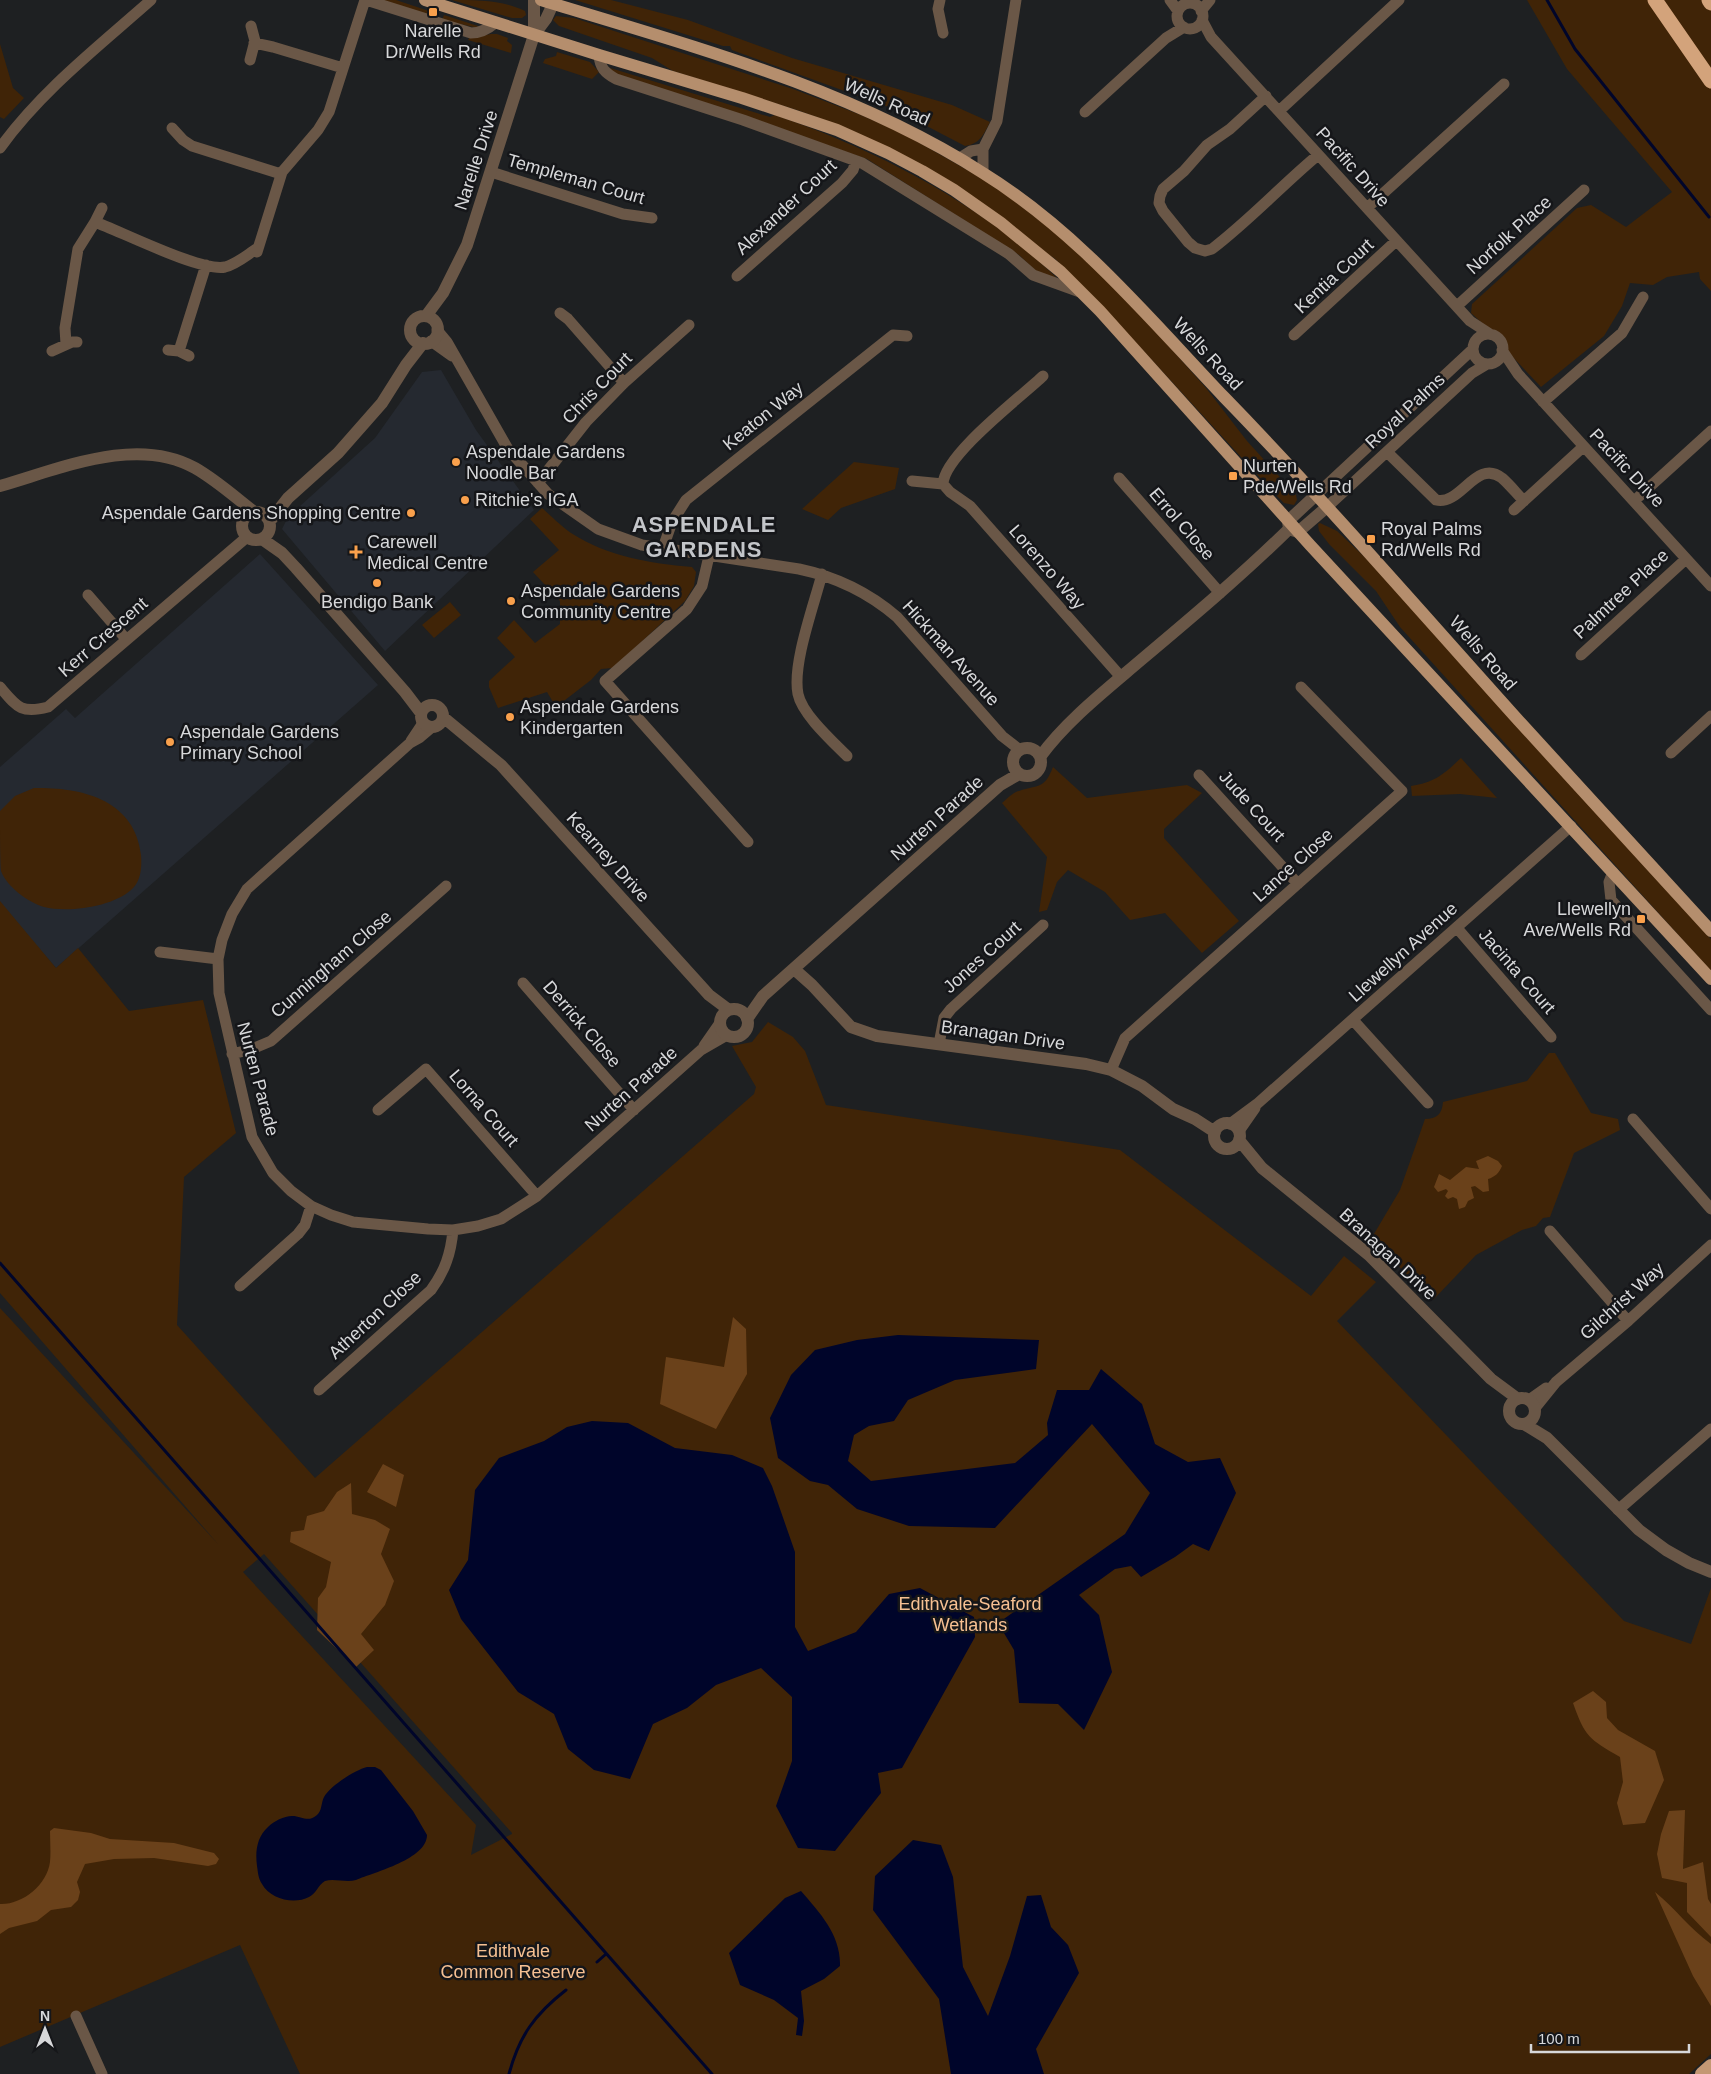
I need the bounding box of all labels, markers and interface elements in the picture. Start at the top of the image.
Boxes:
marker: Narelle Dr/Wells Rd [427,6,439,18]
place label: Narelle Dr/Wells Rd [385,21,481,62]
street label: Wells Road [841,74,933,130]
street label: Narelle Drive [450,107,502,213]
street label: Pacific Drive [1312,123,1394,211]
street label: Templeman Court [505,150,647,208]
street label: Alexander Court [732,155,840,259]
street label: Norfolk Place [1463,192,1555,278]
street label: Kentia Court [1291,235,1377,317]
street label: Wells Road [1169,314,1247,394]
street label: Chris Court [558,348,636,428]
street label: Royal Palms [1361,369,1449,453]
street label: Keaton Way [719,378,807,454]
street label: Pacific Drive [1586,425,1668,511]
place label: Aspendale Gardens Noodle Bar [466,442,625,483]
marker: Aspendale Gardens Noodle Bar [450,456,462,468]
place label: Nurten Pde/Wells Rd [1243,456,1352,497]
marker: Nurten Pde/Wells Rd [1227,470,1239,482]
street label: Errol Close [1145,484,1219,564]
place label: Ritchie's IGA [475,490,578,510]
marker: Ritchie's IGA [459,494,471,506]
place label: Aspendale Gardens Shopping Centre [102,503,401,523]
marker: Aspendale Gardens Shopping Centre [405,507,417,519]
district label: ASPENDALE GARDENS [632,512,776,562]
place label: Royal Palms Rd/Wells Rd [1381,519,1482,560]
street label: Lorenzo Way [1005,521,1089,613]
place label: Carewell Medical Centre [367,532,488,573]
marker: Royal Palms Rd/Wells Rd [1365,533,1377,545]
marker: Carewell Medical Centre [349,545,363,559]
street label: Palmtree Place [1570,545,1672,643]
marker: Bendigo Bank [371,577,383,589]
place label: Aspendale Gardens Community Centre [521,581,680,622]
place label: Bendigo Bank [321,592,434,612]
street label: Kerr Crescent [55,593,151,681]
marker: Aspendale Gardens Community Centre [505,595,517,607]
street label: Hickman Avenue [898,596,1004,710]
street label: Wells Road [1445,612,1521,694]
place label: Aspendale Gardens Kindergarten [520,697,679,738]
marker: Aspendale Gardens Kindergarten [504,711,516,723]
place label: Aspendale Gardens Primary School [180,722,339,763]
marker: Aspendale Gardens Primary School [164,736,176,748]
street label: Jude Court [1215,767,1289,845]
street label: Nurten Parade [887,771,987,865]
street label: Kearney Drive [562,808,654,906]
street label: Lance Close [1249,824,1337,906]
street label: Llewellyn Avenue [1345,898,1461,1006]
place label: Llewellyn Ave/Wells Rd [1524,899,1631,940]
street label: Cunningham Close [267,906,395,1022]
marker: Llewellyn Ave/Wells Rd [1635,913,1647,925]
street label: Jones Court [939,917,1025,997]
street label: Jacinta Court [1475,924,1559,1018]
street label: Derrick Close [539,977,625,1071]
street label: Branagan Drive [940,1016,1066,1054]
street label: Nurten Parade [233,1020,283,1138]
street label: Nurten Parade [581,1042,681,1136]
street label: Lorna Court [445,1066,523,1150]
street label: Branagan Drive [1335,1204,1441,1304]
street label: Gilchrist Way [1576,1258,1668,1344]
street label: Atherton Close [325,1267,425,1363]
park label: Edithvale-Seaford Wetlands [898,1594,1042,1635]
park label: Edithvale Common Reserve [440,1941,586,1982]
north arrow [20,2004,70,2054]
text: N [40,2008,50,2024]
scale bar [1531,2022,1688,2054]
text: 100 m [1538,2030,1580,2047]

